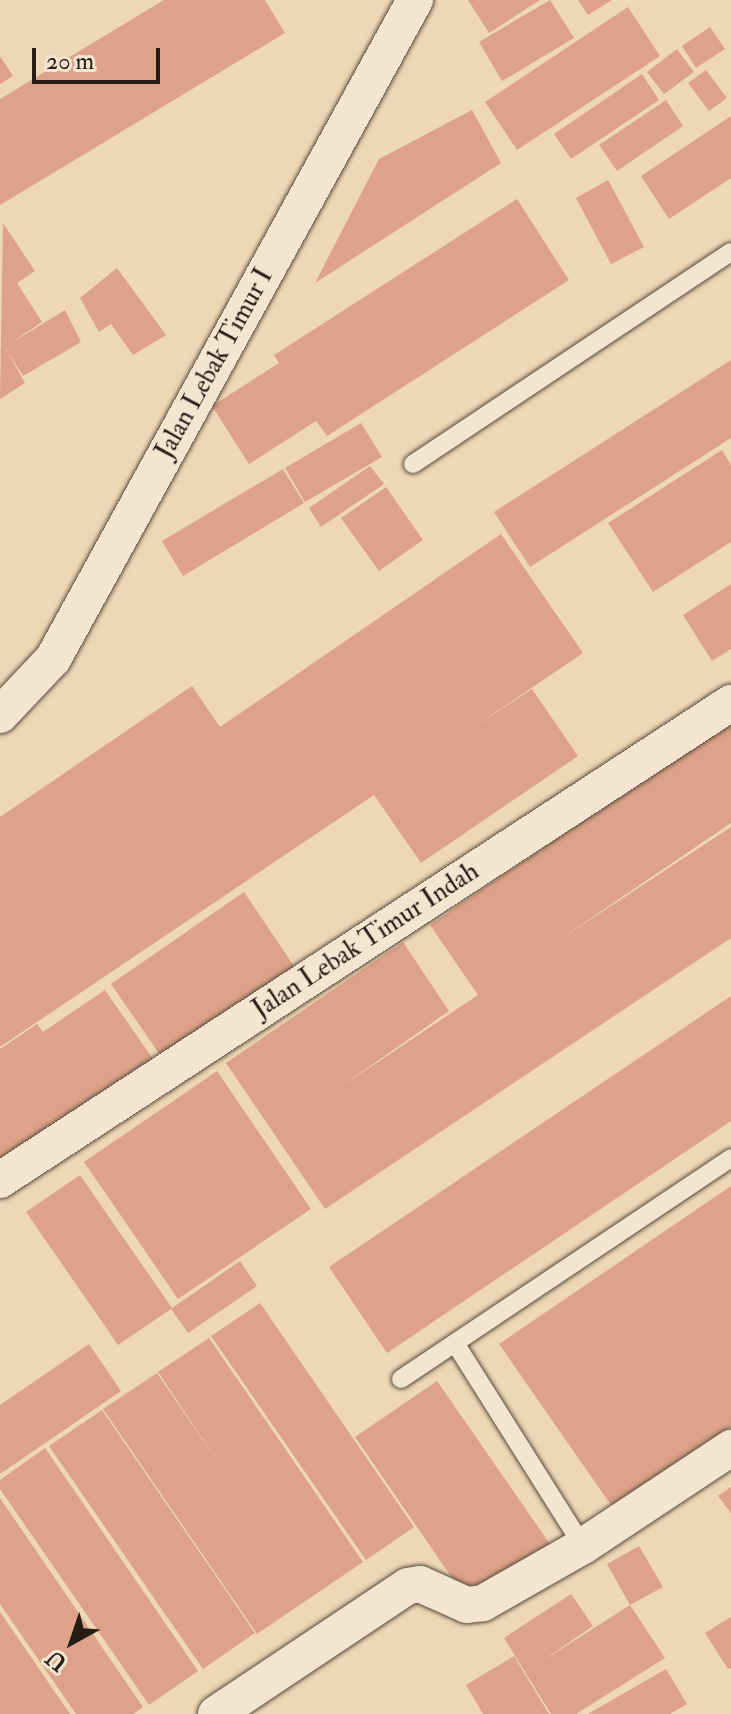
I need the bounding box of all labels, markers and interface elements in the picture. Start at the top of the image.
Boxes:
scale bar [36,32,164,82]
text: 20 m [46,46,94,77]
street label: Jalan Lebak Timur I [150,263,280,465]
street label: Jalan Lebak Timur Indah [247,856,485,1026]
north arrow [32,1602,112,1682]
text: U [41,1644,73,1677]

